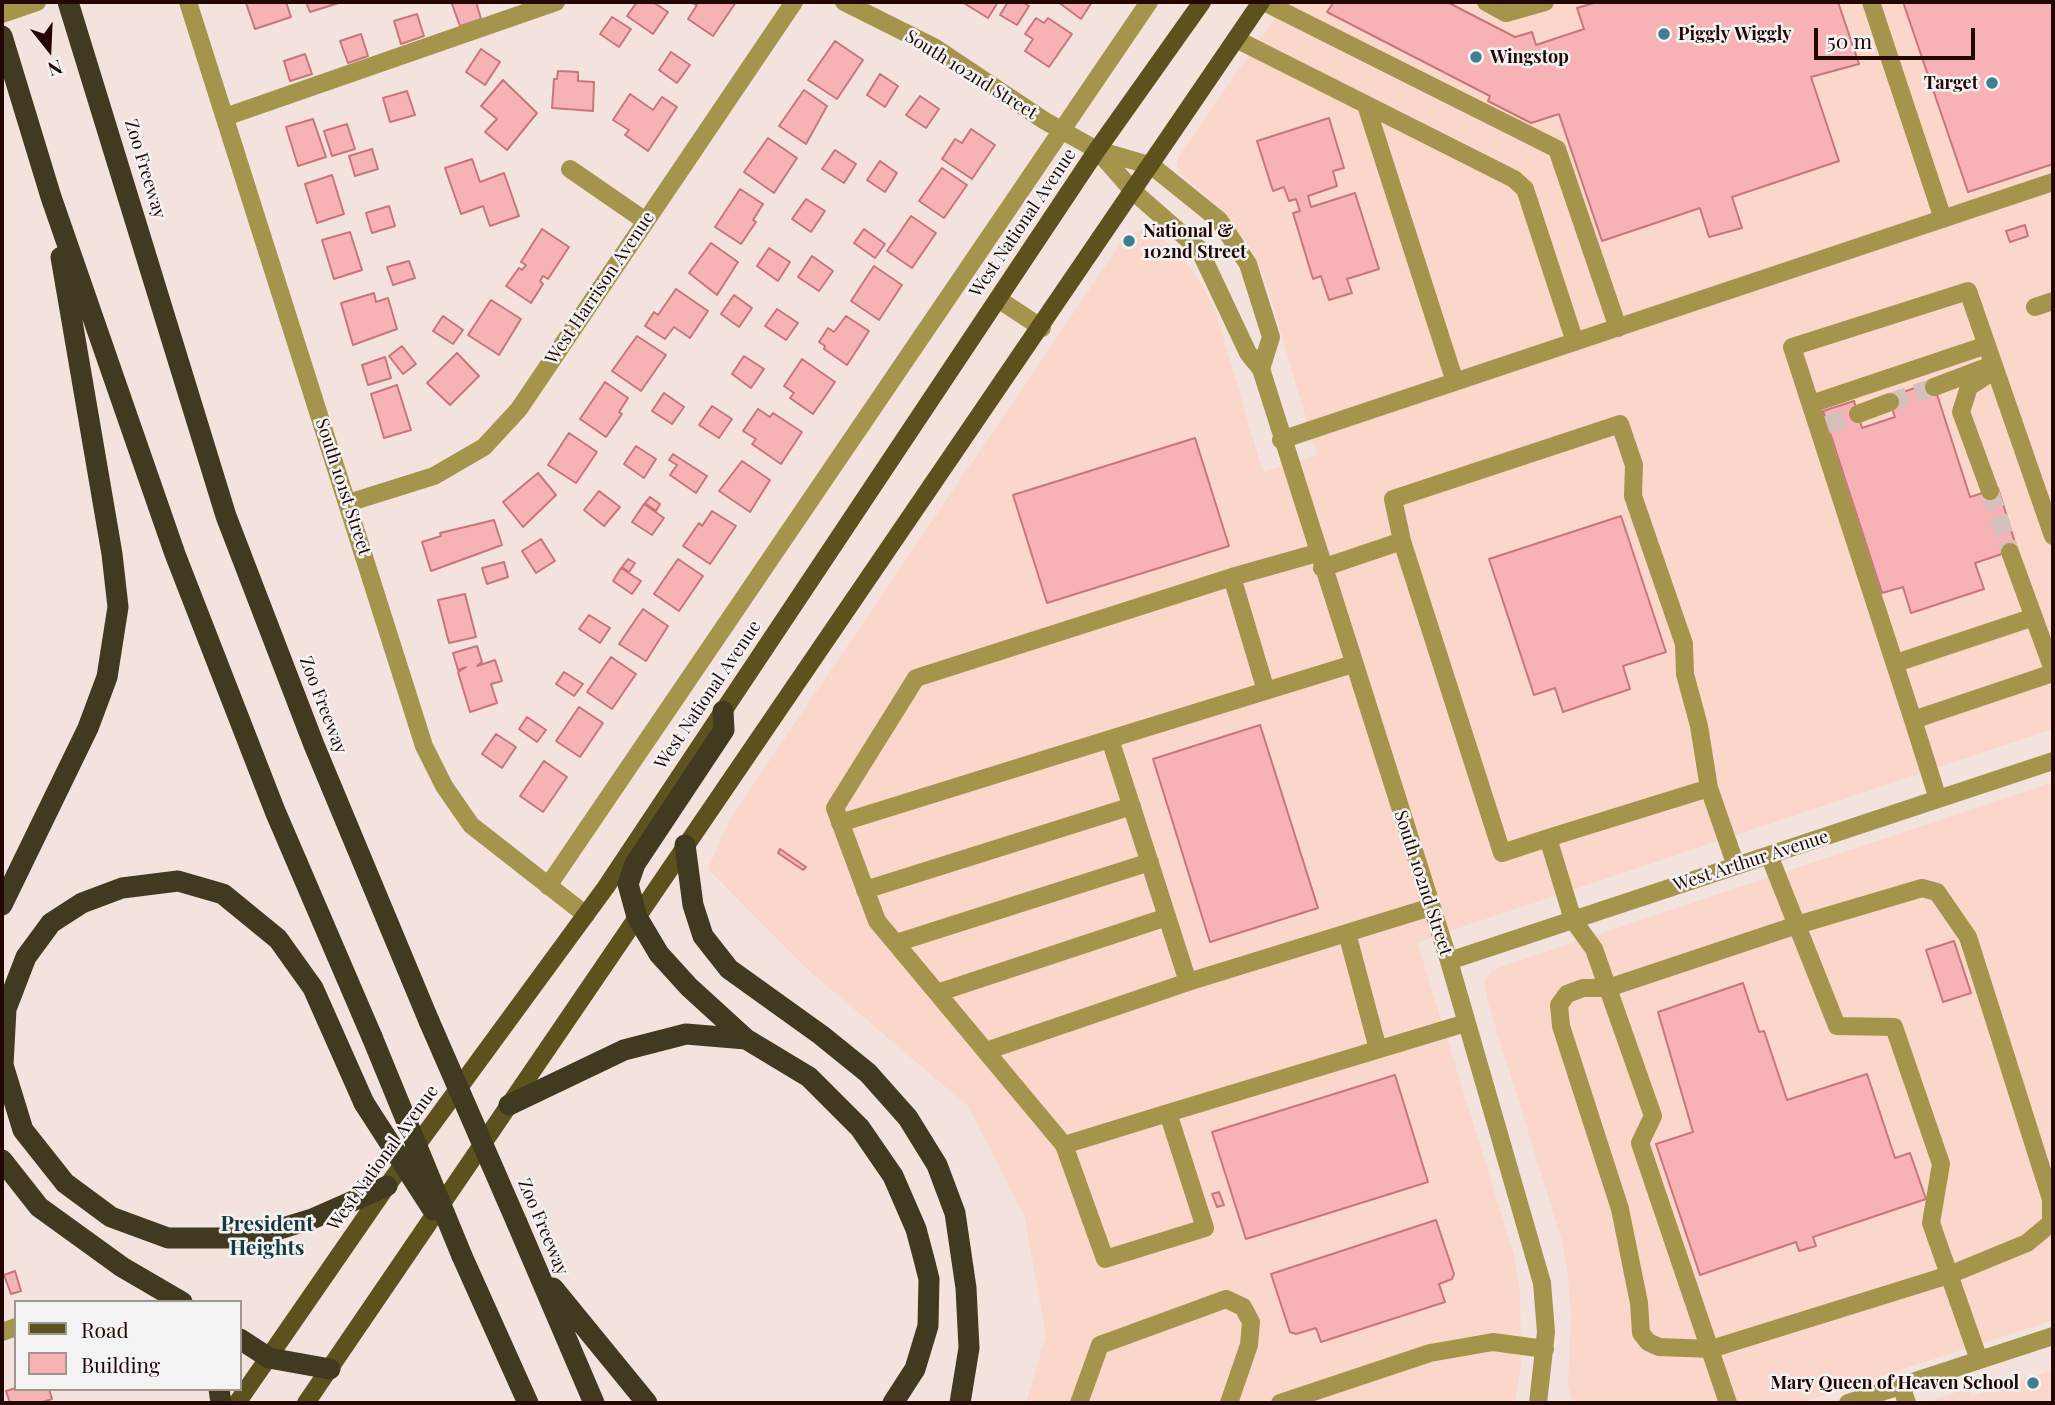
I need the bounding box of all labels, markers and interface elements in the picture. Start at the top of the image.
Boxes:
north arrow [14,14,84,84]
scale bar [1817,14,1978,58]
place label: Piggly Wiggly [1678,23,1792,45]
street label: South 102nd Street [901,26,1041,124]
marker: Piggly Wiggly [1656,26,1672,42]
text: 50 m [1827,26,1872,54]
place label: Wingstop [1490,46,1569,68]
marker: Wingstop [1468,49,1484,65]
text: N [45,54,66,83]
place label: Target [1924,72,1978,94]
marker: Target [1984,75,2000,91]
street label: Zoo Freeway [120,117,170,221]
street label: West National Avenue [965,145,1081,301]
street label: West Harrison Avenue [541,208,659,368]
place label: National & 102nd Street [1143,220,1246,262]
marker: National & 102nd Street [1121,233,1137,249]
street label: South 101st Street [311,416,375,558]
street label: West National Avenue [650,617,766,773]
street label: Zoo Freeway [295,653,351,757]
street label: South 102nd Street [1389,808,1457,958]
street label: West Arthur Avenue [1671,826,1831,896]
street label: West National Avenue [323,1081,443,1235]
street label: Zoo Freeway [513,1176,573,1278]
district label: President Heights [220,1211,314,1261]
legend [14,1300,242,1391]
text: Road [81,1315,129,1343]
text: Building [81,1350,160,1378]
place label: Mary Queen of Heaven School [1770,1372,2019,1394]
marker: Mary Queen of Heaven School [2025,1375,2041,1391]

